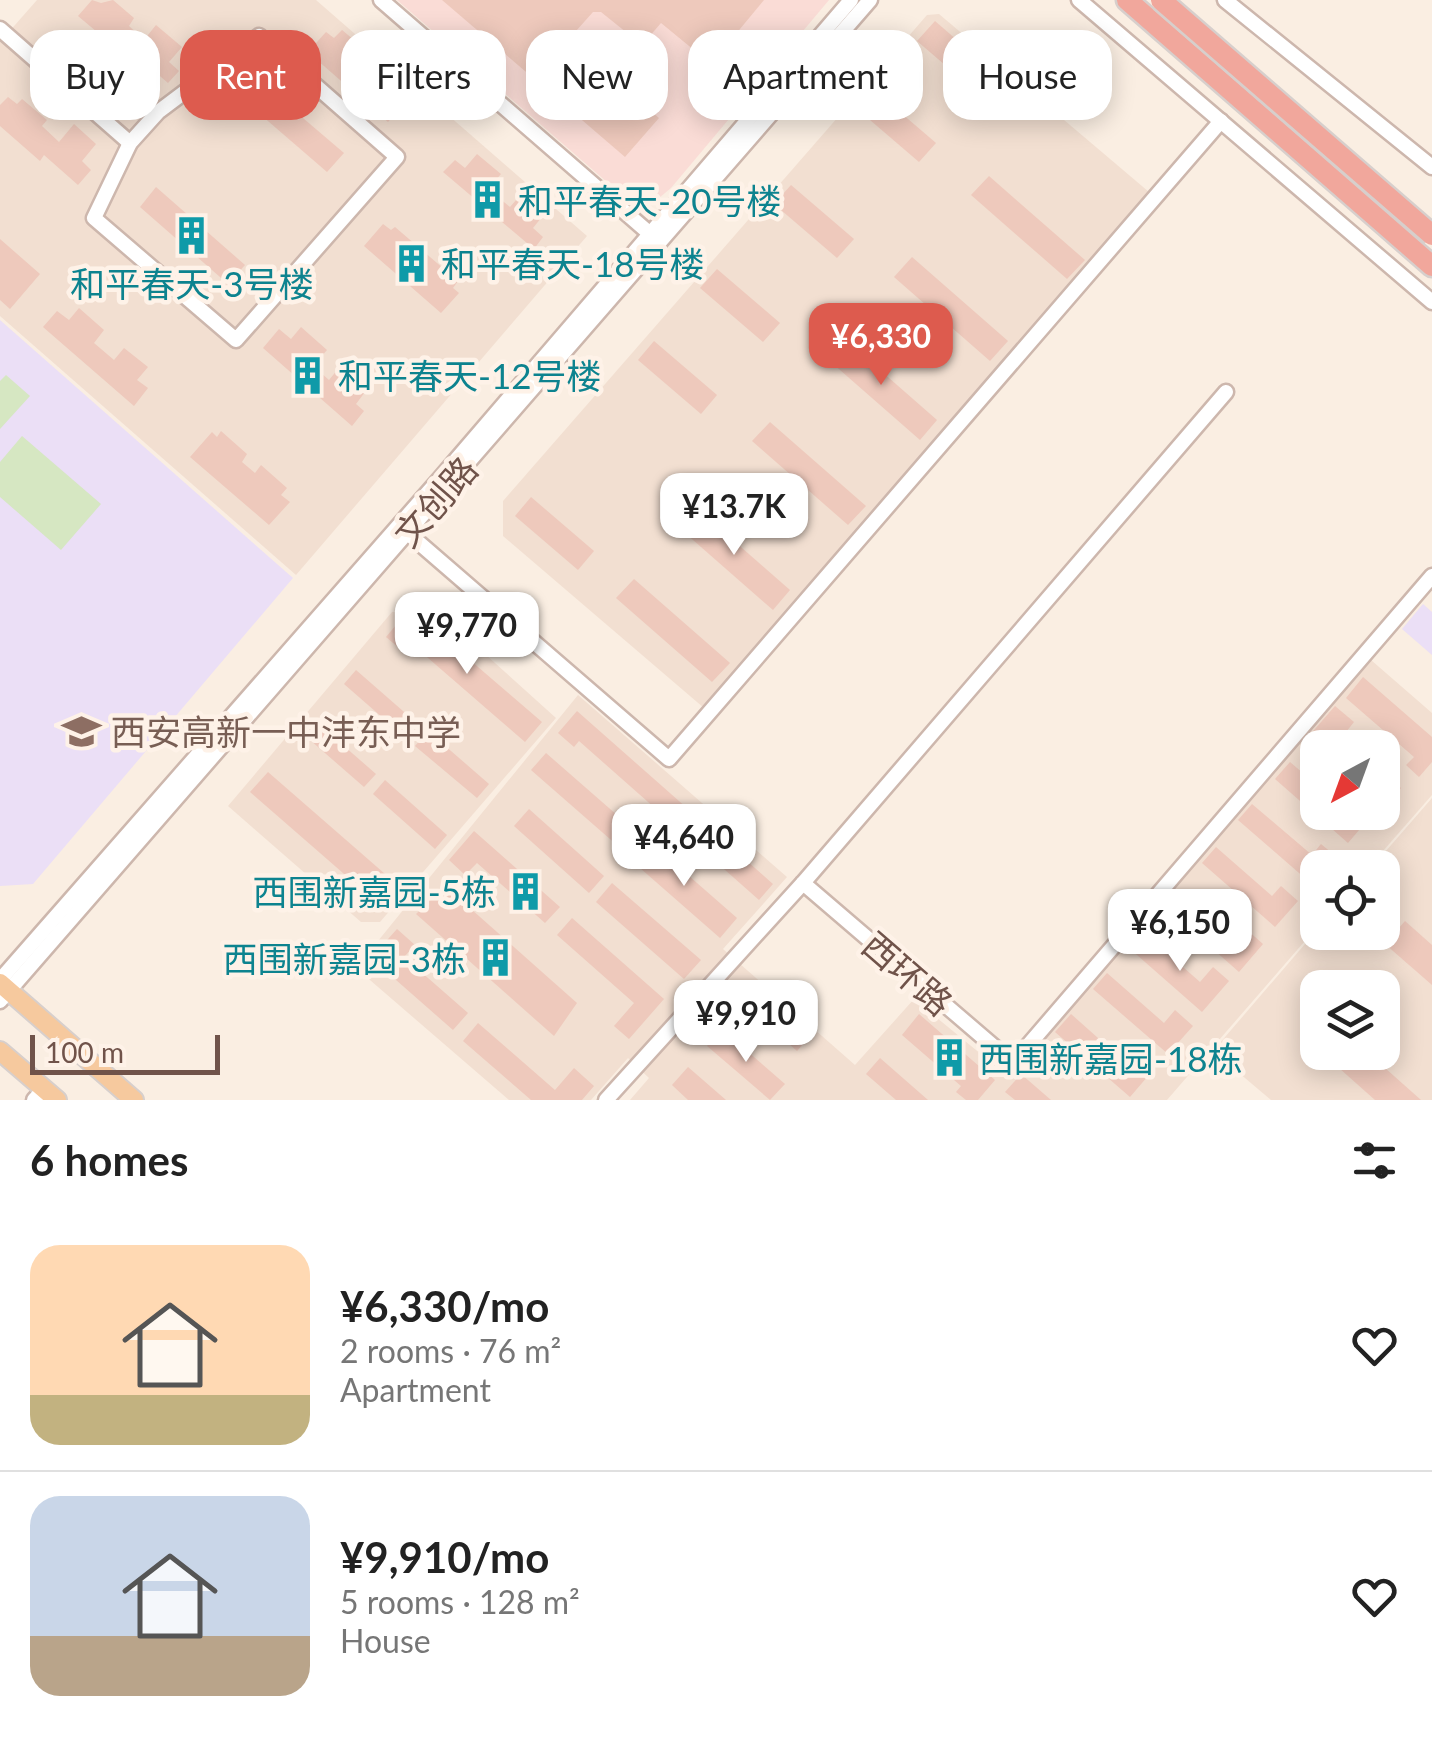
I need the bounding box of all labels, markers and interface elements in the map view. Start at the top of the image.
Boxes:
chip: Buy [30,30,160,120]
chip: Rent [180,30,321,120]
chip: Filters [341,30,506,120]
chip: New [526,30,668,120]
chip: Apartment [688,30,923,120]
chip: House [943,30,1112,120]
building icon: 和平春天-20号楼 [467,179,509,221]
place label: 和平春天-20号楼 [518,179,782,221]
building icon: 和平春天-3号楼 [171,215,213,257]
building icon: 和平春天-18号楼 [390,242,432,284]
place label: 和平春天-18号楼 [441,242,705,284]
place label: 和平春天-3号楼 [70,262,314,304]
pin: ¥6,330 [800,303,962,388]
text: ¥6,330 [831,316,931,355]
building icon: 和平春天-12号楼 [287,354,329,396]
place label: 和平春天-12号楼 [338,354,602,396]
street label: 文创路 [385,448,485,554]
pin: ¥13.7K [653,473,815,558]
text: ¥13.7K [682,486,786,525]
pin: ¥9,770 [386,592,548,677]
text: ¥9,770 [417,605,517,644]
school or university icon: 西安高新一中沣东中学 [60,710,102,752]
place label: 西安高新一中沣东中学 [111,710,461,752]
north arrow [1300,730,1400,830]
map controls [1300,730,1400,1070]
pin: ¥4,640 [603,804,765,889]
text: ¥4,640 [634,817,734,856]
button: locate [1300,850,1400,950]
place label: 西围新嘉园-5栋 [253,870,496,912]
building icon: 西围新嘉园-5栋 [505,870,547,912]
pin: ¥6,150 [1099,889,1261,974]
text: ¥6,150 [1130,902,1230,941]
street label: 西环路 [855,923,961,1023]
place label: 西围新嘉园-3栋 [223,937,466,979]
building icon: 西围新嘉园-3栋 [475,937,517,979]
button: layers [1300,970,1400,1070]
pin: ¥9,910 [665,980,827,1065]
text: ¥9,910 [696,993,796,1032]
scale bar [30,1030,220,1074]
text: 100 m [45,1035,124,1069]
building icon: 西围新嘉园-18栋 [928,1037,970,1079]
place label: 西围新嘉园-18栋 [979,1037,1243,1079]
icon: filters [1347,1133,1402,1188]
text: 6 homes [30,1135,188,1185]
text: ¥6,330/mo [340,1281,549,1331]
icon: home [110,1285,230,1405]
icon: heart [1347,1318,1402,1373]
text: 2 rooms · 76 m² [340,1331,561,1370]
text: Apartment [340,1370,491,1409]
text: ¥9,910/mo [340,1532,549,1582]
icon: home [110,1536,230,1656]
icon: heart [1347,1569,1402,1624]
text: 5 rooms · 128 m² [340,1582,580,1621]
text: House [340,1621,431,1660]

